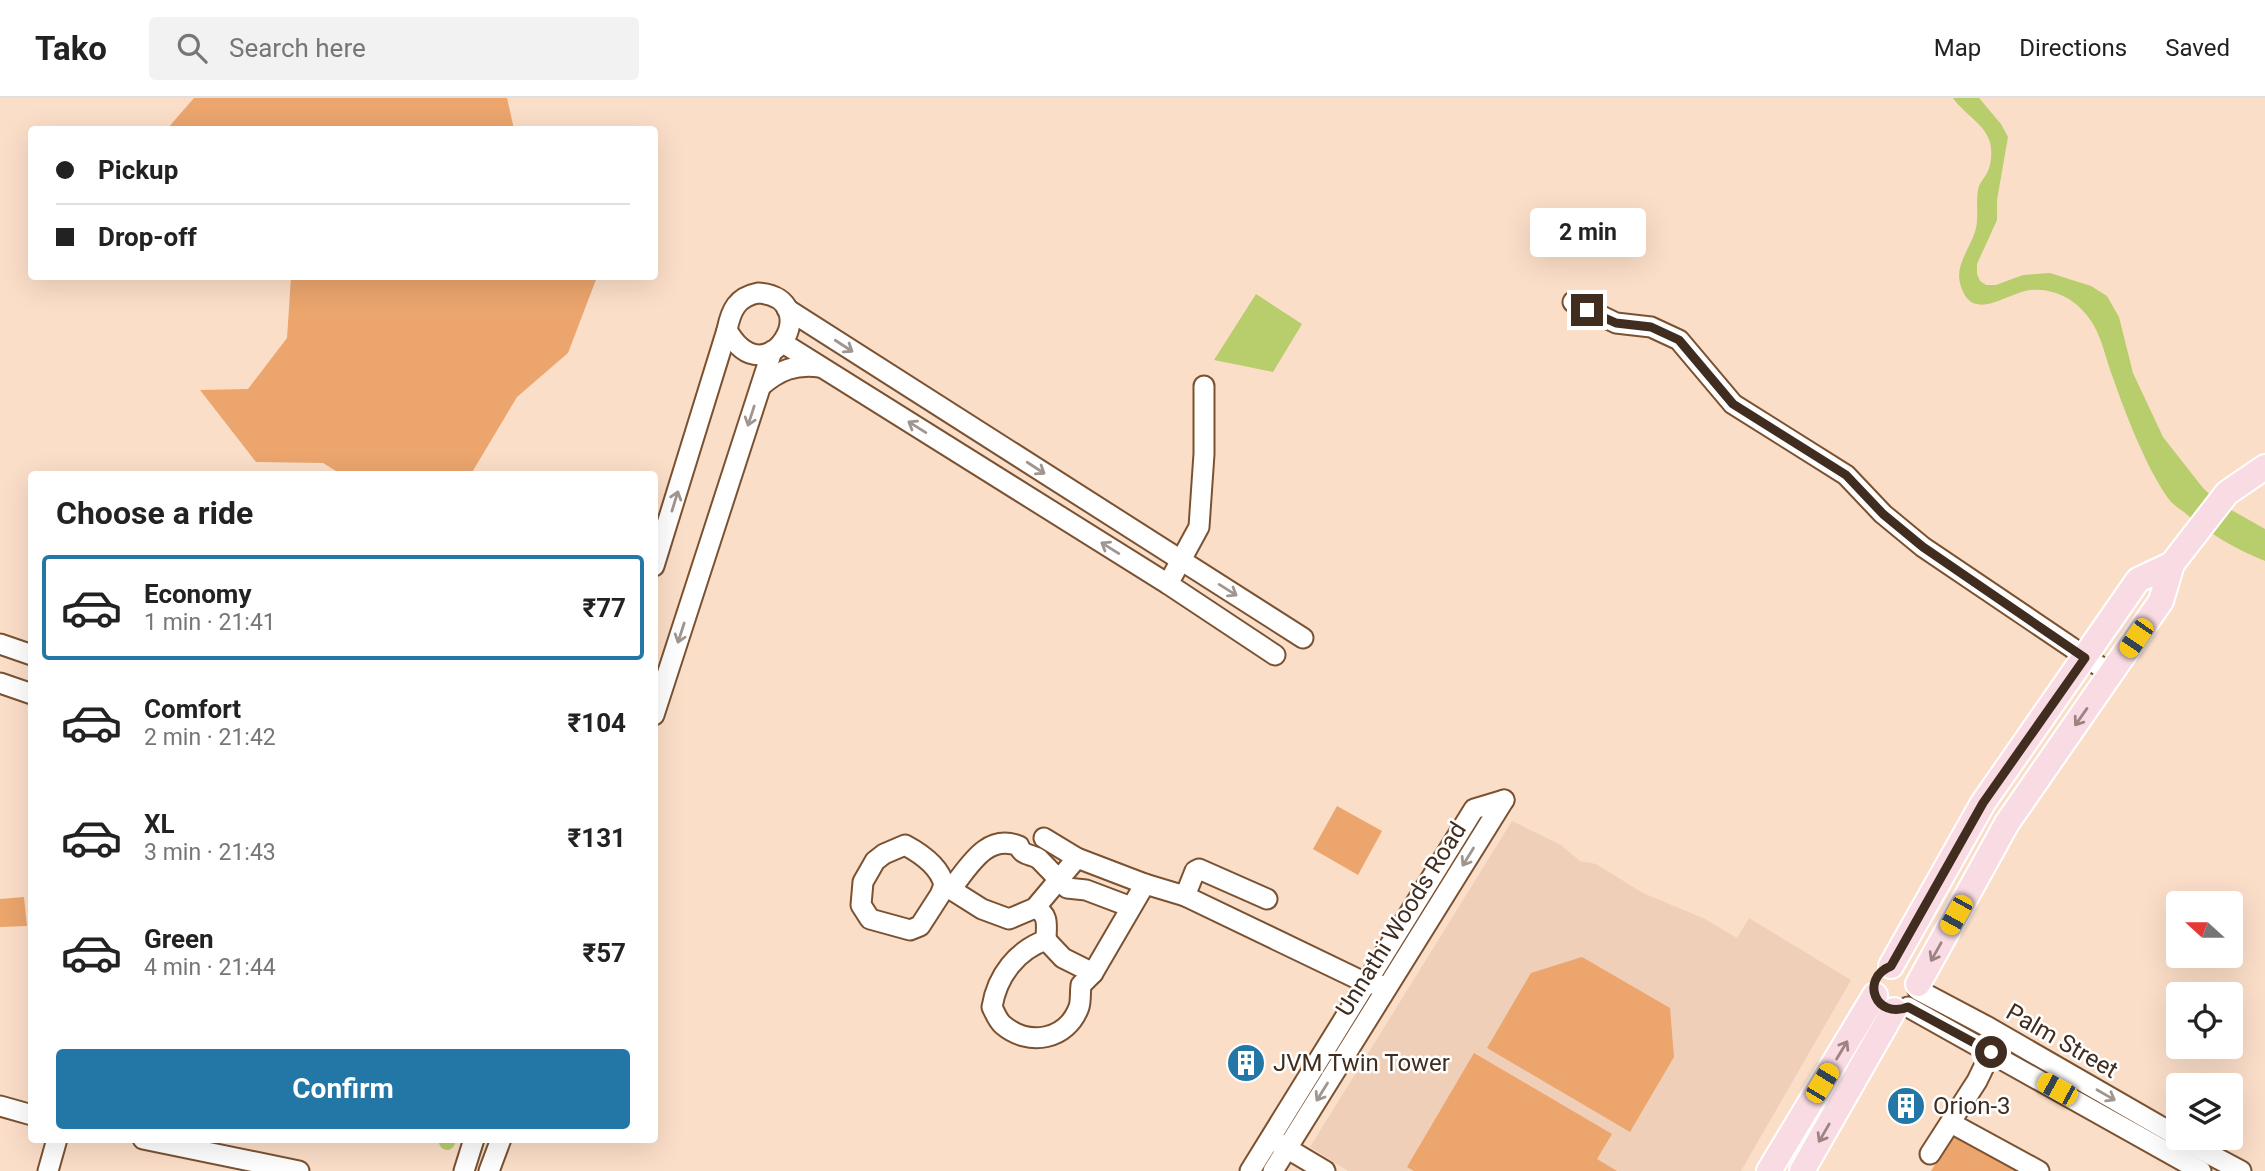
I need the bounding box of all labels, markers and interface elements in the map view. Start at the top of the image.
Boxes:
search box [149,17,639,80]
text: Tako [35,29,107,68]
icon: search [173,29,211,67]
text: Search here [229,33,366,63]
text: Map [1934,34,1981,62]
text: Directions [2019,34,2127,62]
text: Saved [2165,34,2230,62]
text: Pickup [98,155,178,185]
callout: 2 min [1529,208,1645,258]
text: 2 min [1559,219,1617,246]
text: Drop-off [98,222,197,252]
route end [1571,294,1603,326]
one-way arrow [834,339,854,353]
one-way arrow [744,405,757,427]
one-way arrow [908,420,927,435]
one-way arrow [1026,460,1045,475]
one-way arrow [669,490,682,512]
text: Choose a ride [56,494,253,532]
one-way arrow [1100,541,1120,555]
icon: car [60,576,123,639]
text: Economy [144,579,251,609]
one-way arrow [1218,582,1237,597]
text: ₹77 [582,593,626,623]
text: 1 min · 21:41 [144,609,276,636]
car [2116,615,2157,661]
one-way arrow [674,621,686,643]
icon: car [60,691,123,754]
text: Comfort [144,694,241,724]
one-way arrow [2074,707,2088,726]
text: ₹104 [568,708,626,738]
text: 2 min · 21:42 [144,724,276,751]
icon: car [60,806,123,869]
text: XL [144,809,175,839]
street label: Unnathi Woods Road [1330,817,1472,1021]
text: ₹131 [568,823,626,853]
text: 3 min · 21:43 [144,839,276,866]
one-way arrow [1460,847,1474,867]
north arrow [2166,891,2244,968]
map controls [2166,891,2243,1150]
car [1937,892,1976,938]
icon: car [60,921,123,984]
text: Green [144,924,214,954]
text: ₹57 [582,938,626,968]
one-way arrow [1929,941,1942,962]
text: 4 min · 21:44 [144,954,276,981]
button: locate [2166,982,2243,1059]
street label: Palm Street [2001,998,2123,1084]
route start [1975,1036,2007,1068]
one-way arrow [1835,1040,1849,1060]
building icon: JVM Twin Tower [1225,1042,1267,1084]
button: Confirm [56,1049,630,1129]
place label: JVM Twin Tower [1273,1049,1450,1077]
car [1803,1060,1842,1106]
car [2034,1070,2081,1108]
button: layers [2166,1073,2243,1150]
one-way arrow [1314,1082,1328,1102]
building icon: Orion-3 [1885,1085,1927,1127]
one-way arrow [2096,1089,2116,1103]
place label: Orion-3 [1933,1092,2011,1120]
one-way arrow [1816,1122,1830,1142]

